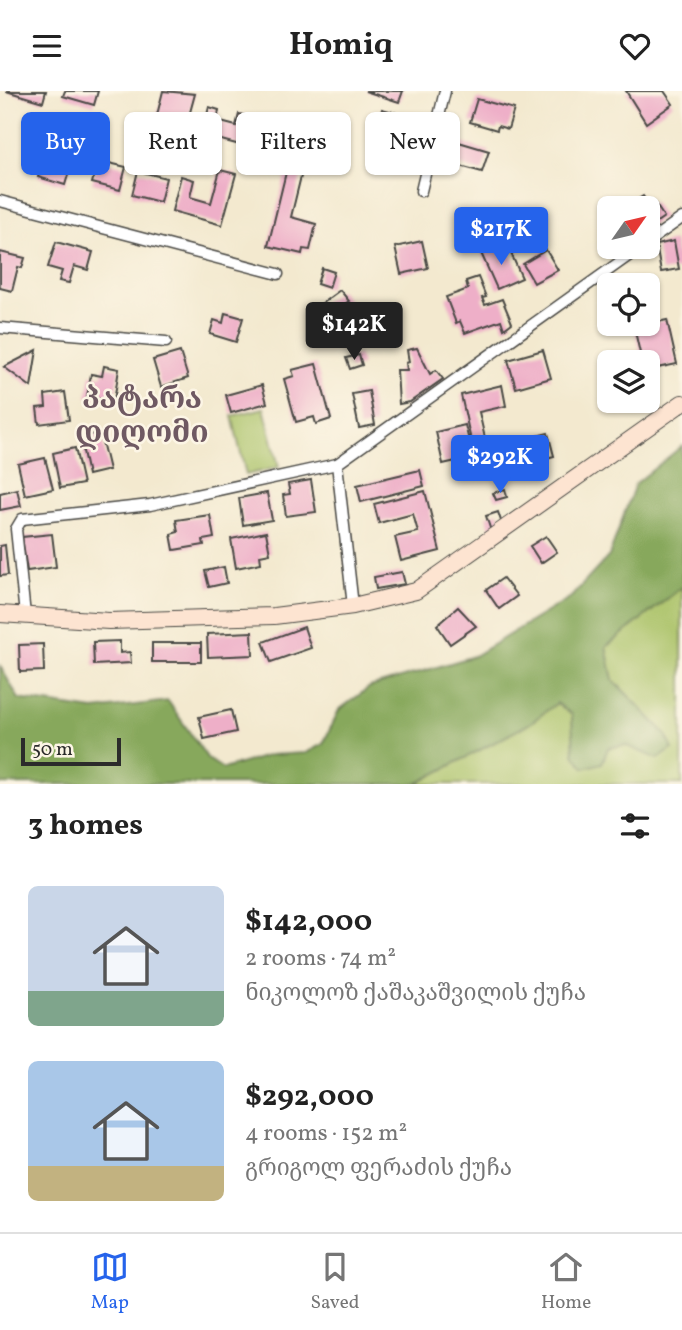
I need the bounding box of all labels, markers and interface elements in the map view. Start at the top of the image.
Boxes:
text: Homiq [289,24,393,68]
icon: menu [28,27,66,65]
icon: heart [616,27,654,65]
chip: Buy [21,112,110,175]
chip: Rent [124,112,222,175]
chip: Filters [236,112,351,175]
chip: New [365,112,460,175]
north arrow [597,196,660,259]
map controls [597,196,660,413]
pin: $217K [452,207,550,267]
text: $217K [470,214,532,246]
button: locate [597,273,660,336]
pin: $142K [305,303,403,362]
text: $142K [322,309,386,341]
button: layers [597,350,660,413]
district label: პატარა დიღომი [75,379,209,455]
pin: $292K [451,435,549,495]
text: $292K [467,442,533,474]
scale bar [21,735,121,767]
text: 50 m [32,737,73,763]
text: 3 homes [28,805,143,847]
icon: filters [616,807,654,845]
text: $142,000 [245,901,372,943]
icon: home [84,914,168,998]
text: 2 rooms · 74 m² [245,943,396,975]
text: ნიკოლოზ ქაშაკაშვილის ქუჩა [245,978,586,1010]
text: $292,000 [245,1076,374,1118]
icon: home [84,1089,168,1173]
text: 4 rooms · 152 m² [245,1118,407,1150]
text: გრიგოლ ფერაძის ქუჩა [245,1153,512,1185]
tab: Map [91,1248,129,1316]
tab: Saved [310,1248,359,1316]
tab: Home [541,1248,591,1316]

